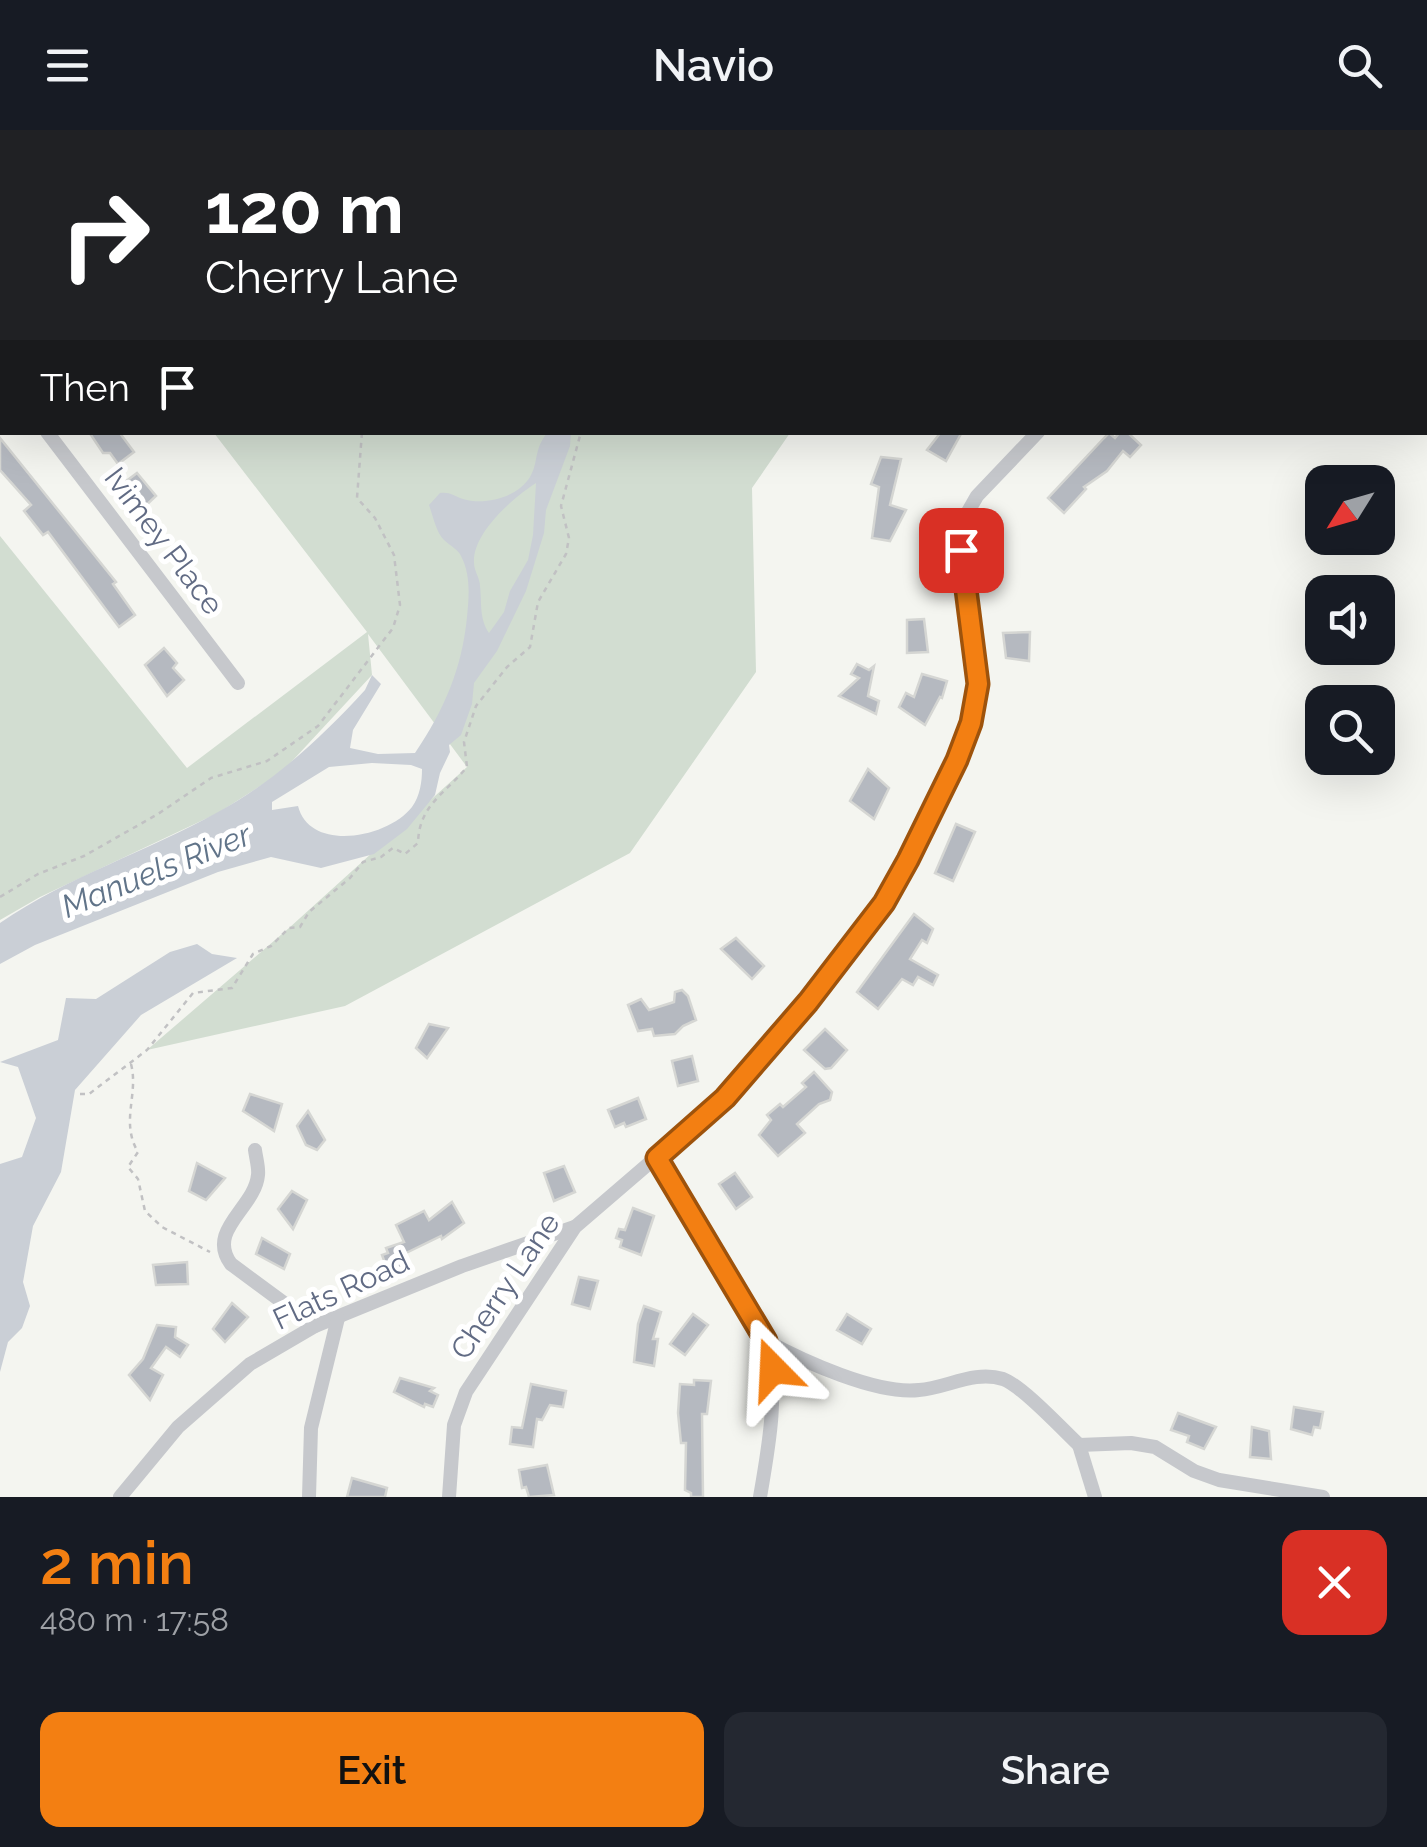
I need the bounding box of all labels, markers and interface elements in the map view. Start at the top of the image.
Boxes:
icon: menu [40,38,95,93]
icon: search [1332,38,1387,93]
text: Navio [653,39,774,92]
text: 120 m [205,167,404,249]
icon: right [40,170,170,300]
text: Cherry Lane [205,251,458,304]
icon: arrive [150,360,205,415]
text: Then [40,365,130,410]
street label: Ivimey Place [97,461,231,621]
north arrow [1305,465,1395,555]
map controls [1305,465,1395,775]
pin [919,508,1004,593]
icon: arrive [934,523,989,578]
button: sound [1305,575,1395,665]
button: search [1305,685,1395,775]
water label: Manuels River [56,815,257,925]
street label: Cherry Lane [443,1206,567,1366]
street label: Flats Road [267,1243,415,1337]
position arrow [721,1317,825,1421]
text: 2 min [40,1528,194,1598]
button: close [1282,1530,1387,1635]
text: 480 m · 17:58 [40,1601,229,1638]
button: Exit [40,1712,704,1827]
button: Share [724,1712,1387,1827]

